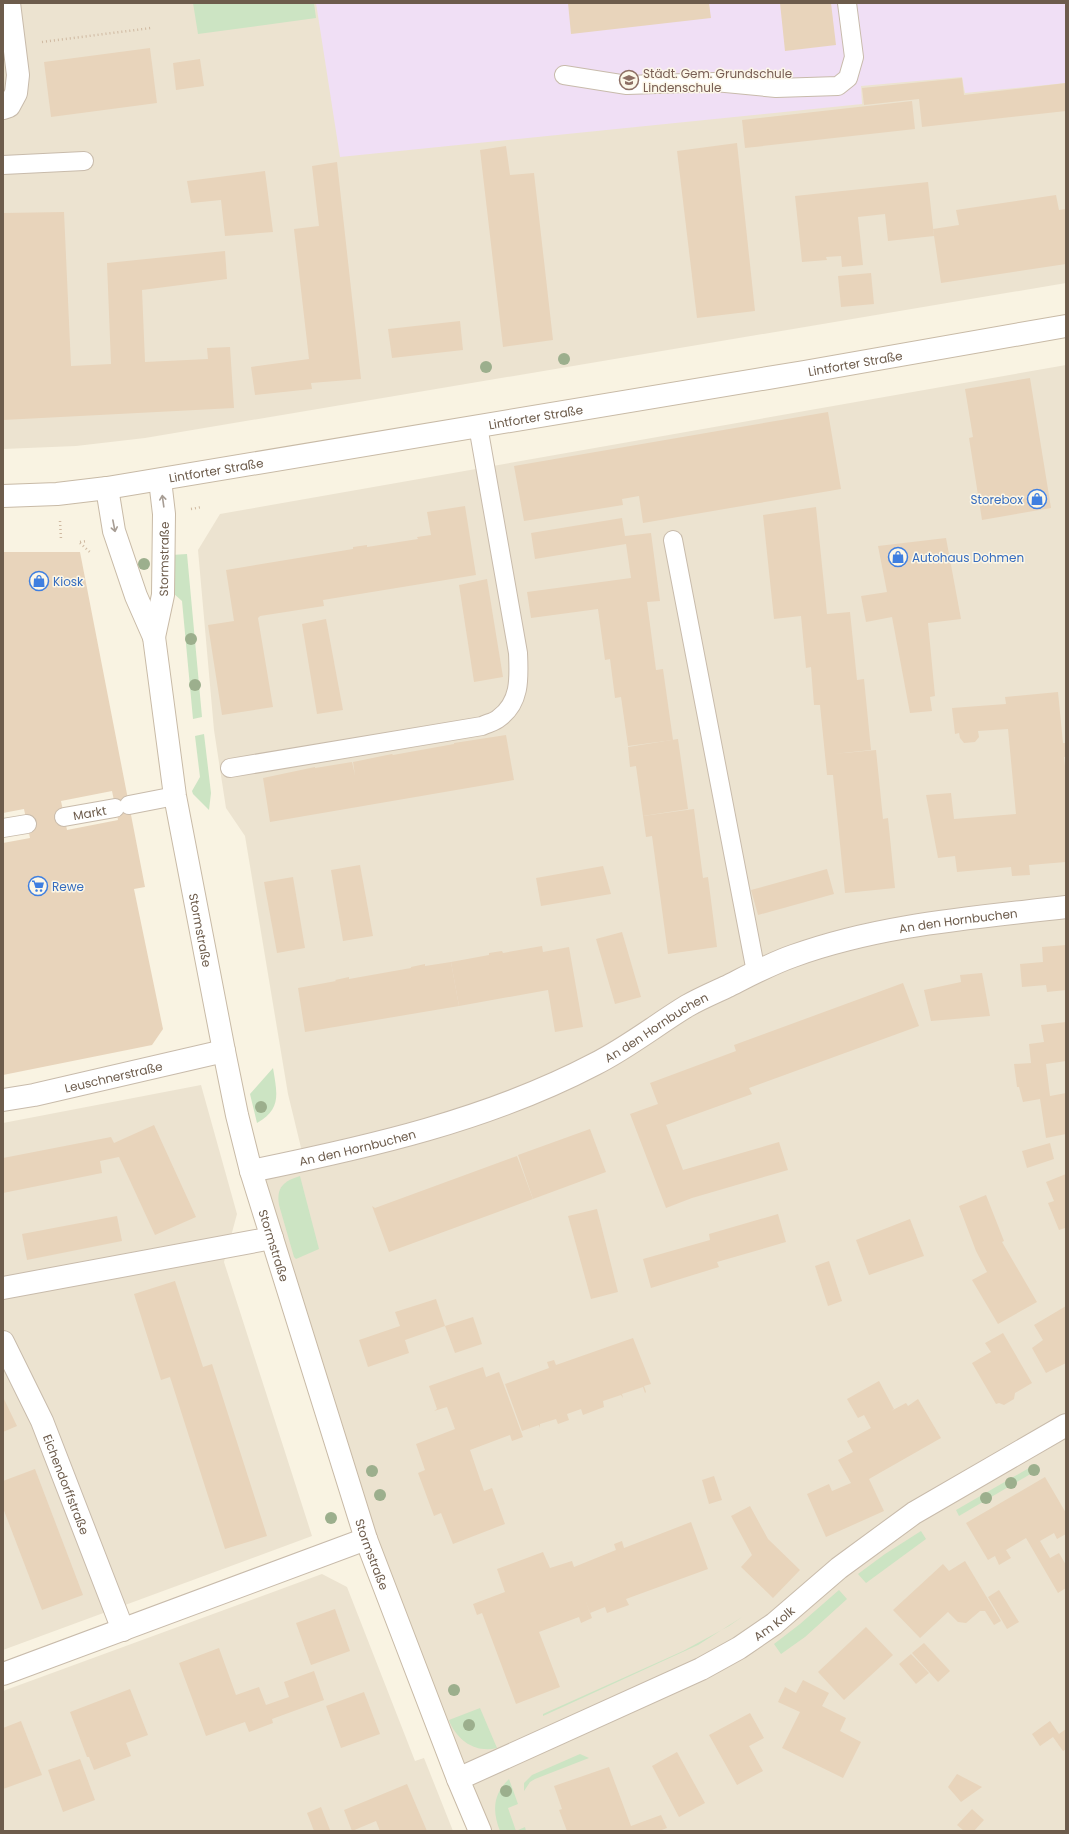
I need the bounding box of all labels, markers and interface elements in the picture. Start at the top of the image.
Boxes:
place label: Städt. Gem. Grundschule Lindenschule [643,65,792,96]
school or university icon: Städt. Gem. Grundschule Lindenschule [618,69,640,91]
street label: Lintforter Straße [807,346,904,380]
street label: Lintforter Straße [487,400,584,433]
street label: Lintforter Straße [168,454,265,486]
shop icon: Storebox [1026,488,1048,510]
place label: Storebox [970,491,1023,508]
one-way arrow [159,495,167,508]
one-way arrow [110,520,118,533]
street label: Stormstraße [154,521,172,596]
shop icon: Autohaus Dohmen [887,546,909,568]
place label: Autohaus Dohmen [912,549,1024,566]
shop icon: Kiosk [28,570,50,592]
place label: Kiosk [53,573,84,590]
street label: Markt [72,801,108,824]
supermarket icon: Rewe [27,875,49,897]
place label: Rewe [52,878,84,895]
street label: Stormstraße [185,892,216,969]
street label: An den Hornbuchen [898,904,1018,937]
street label: An den Hornbuchen [601,988,711,1066]
street label: Leuschnerstraße [63,1057,164,1096]
street label: An den Hornbuchen [297,1125,418,1169]
street label: Stormstraße [255,1207,294,1284]
street label: Eichendorffstraße [39,1432,94,1537]
street label: Stormstraße [352,1516,393,1592]
street label: Am Kolk [750,1601,799,1644]

